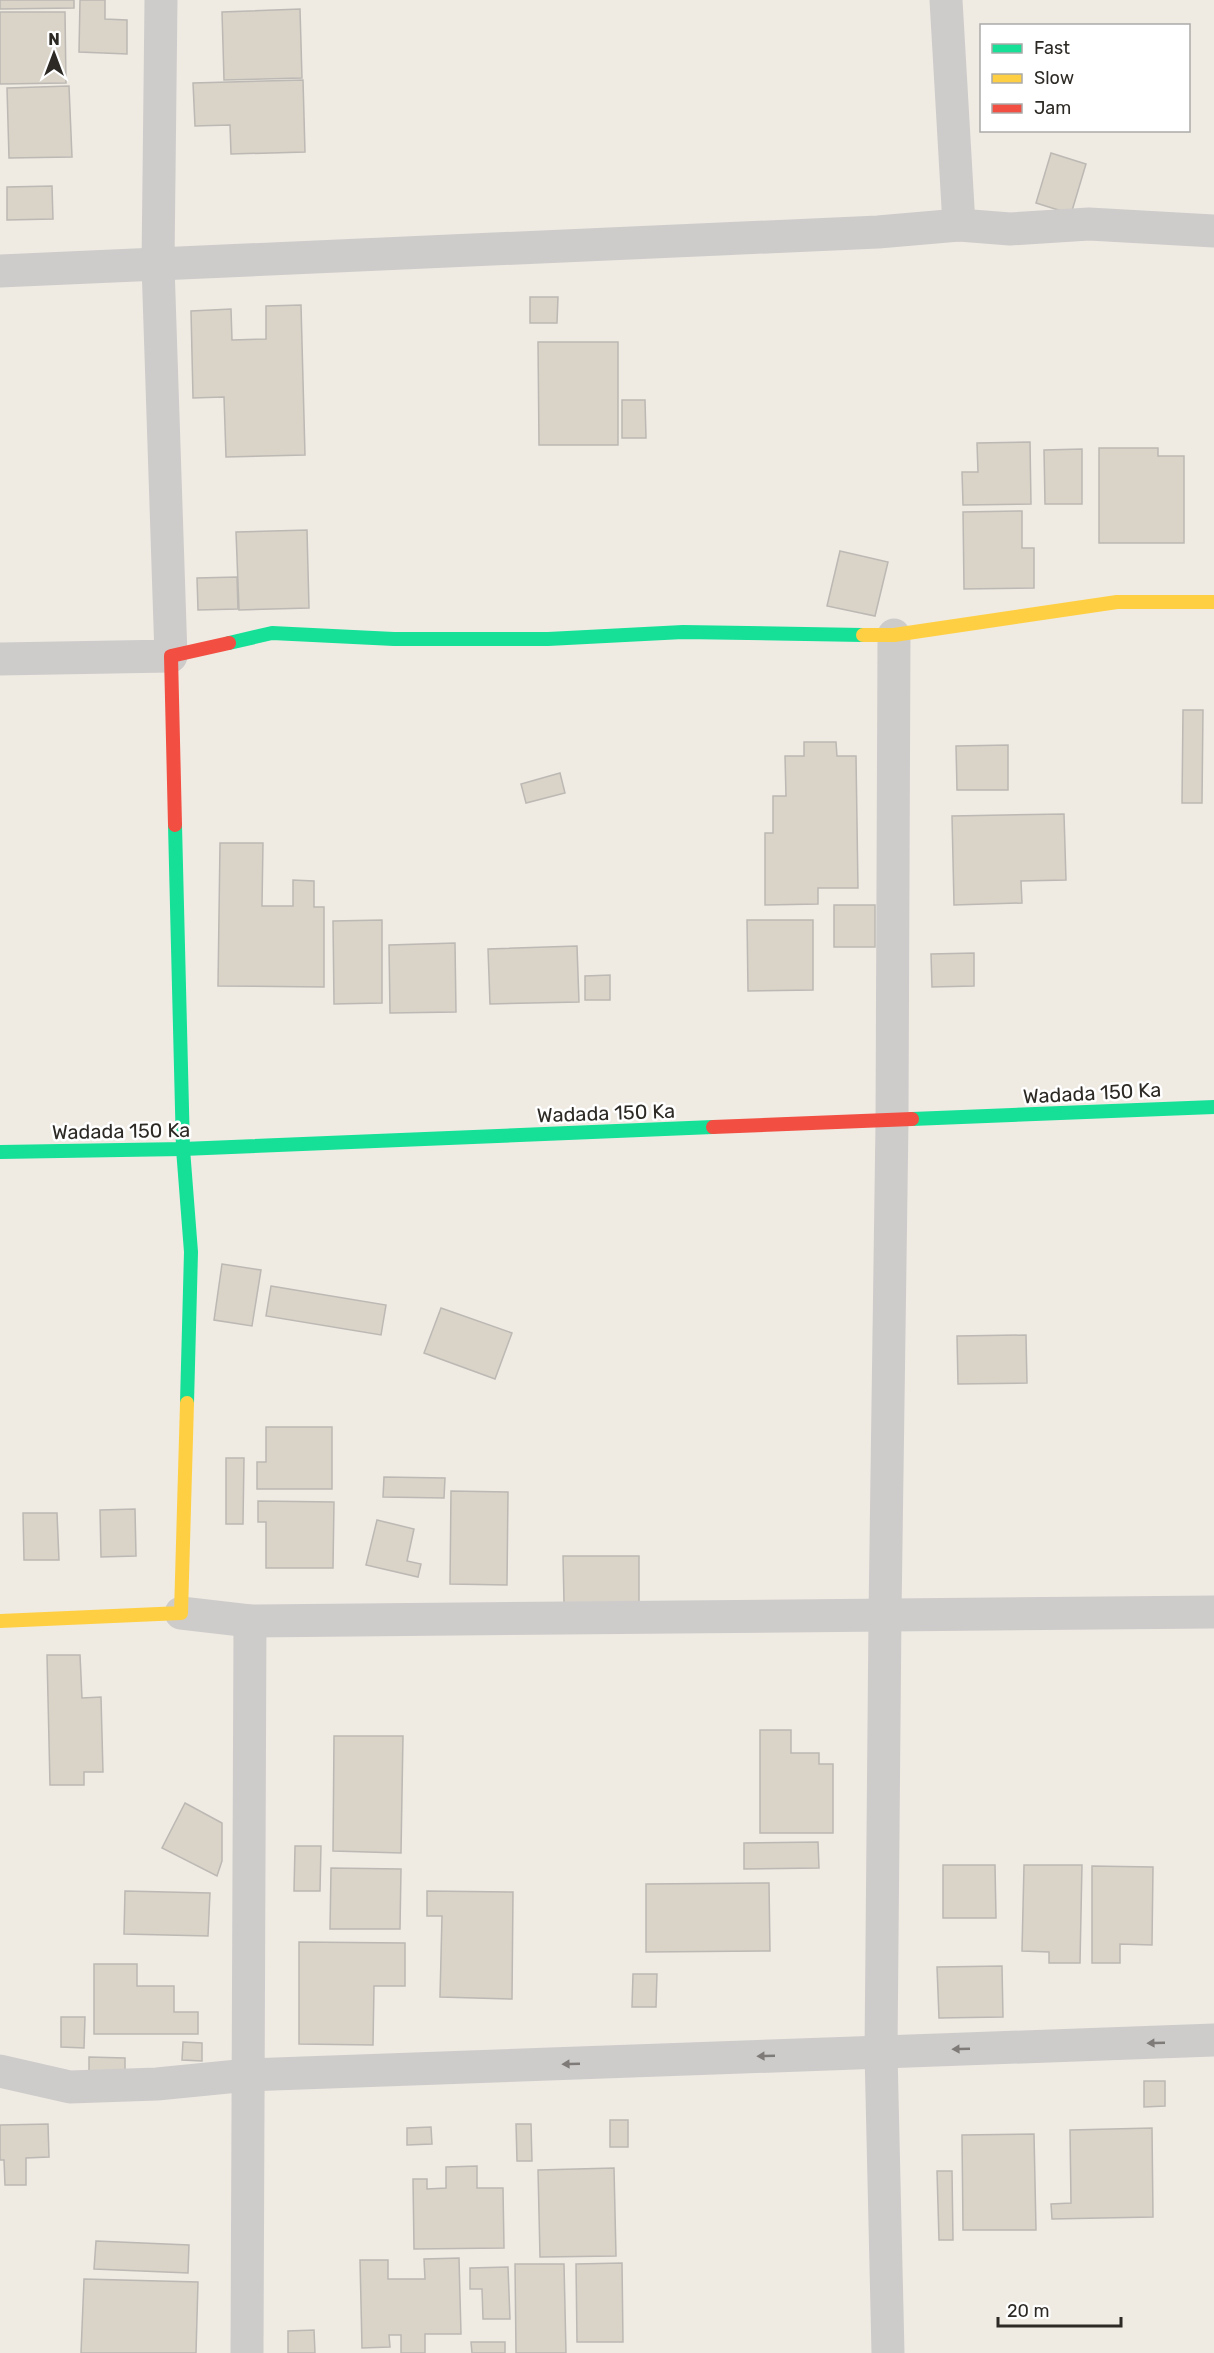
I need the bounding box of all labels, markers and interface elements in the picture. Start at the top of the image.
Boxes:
north arrow [24,24,84,84]
legend [980,24,1190,132]
text: N [48,30,60,49]
text: Fast [1034,37,1070,59]
text: Slow [1034,67,1074,89]
text: Jam [1034,97,1071,119]
street label: Wadada 150 Ka [1022,1077,1162,1109]
street label: Wadada 150 Ka [536,1099,676,1127]
street label: Wadada 150 Ka [52,1118,190,1144]
one-way arrow [1146,2038,1165,2047]
one-way arrow [951,2045,970,2054]
one-way arrow [756,2052,775,2061]
one-way arrow [561,2059,580,2068]
scale bar [998,2290,1121,2328]
text: 20 m [1007,2300,1049,2322]

